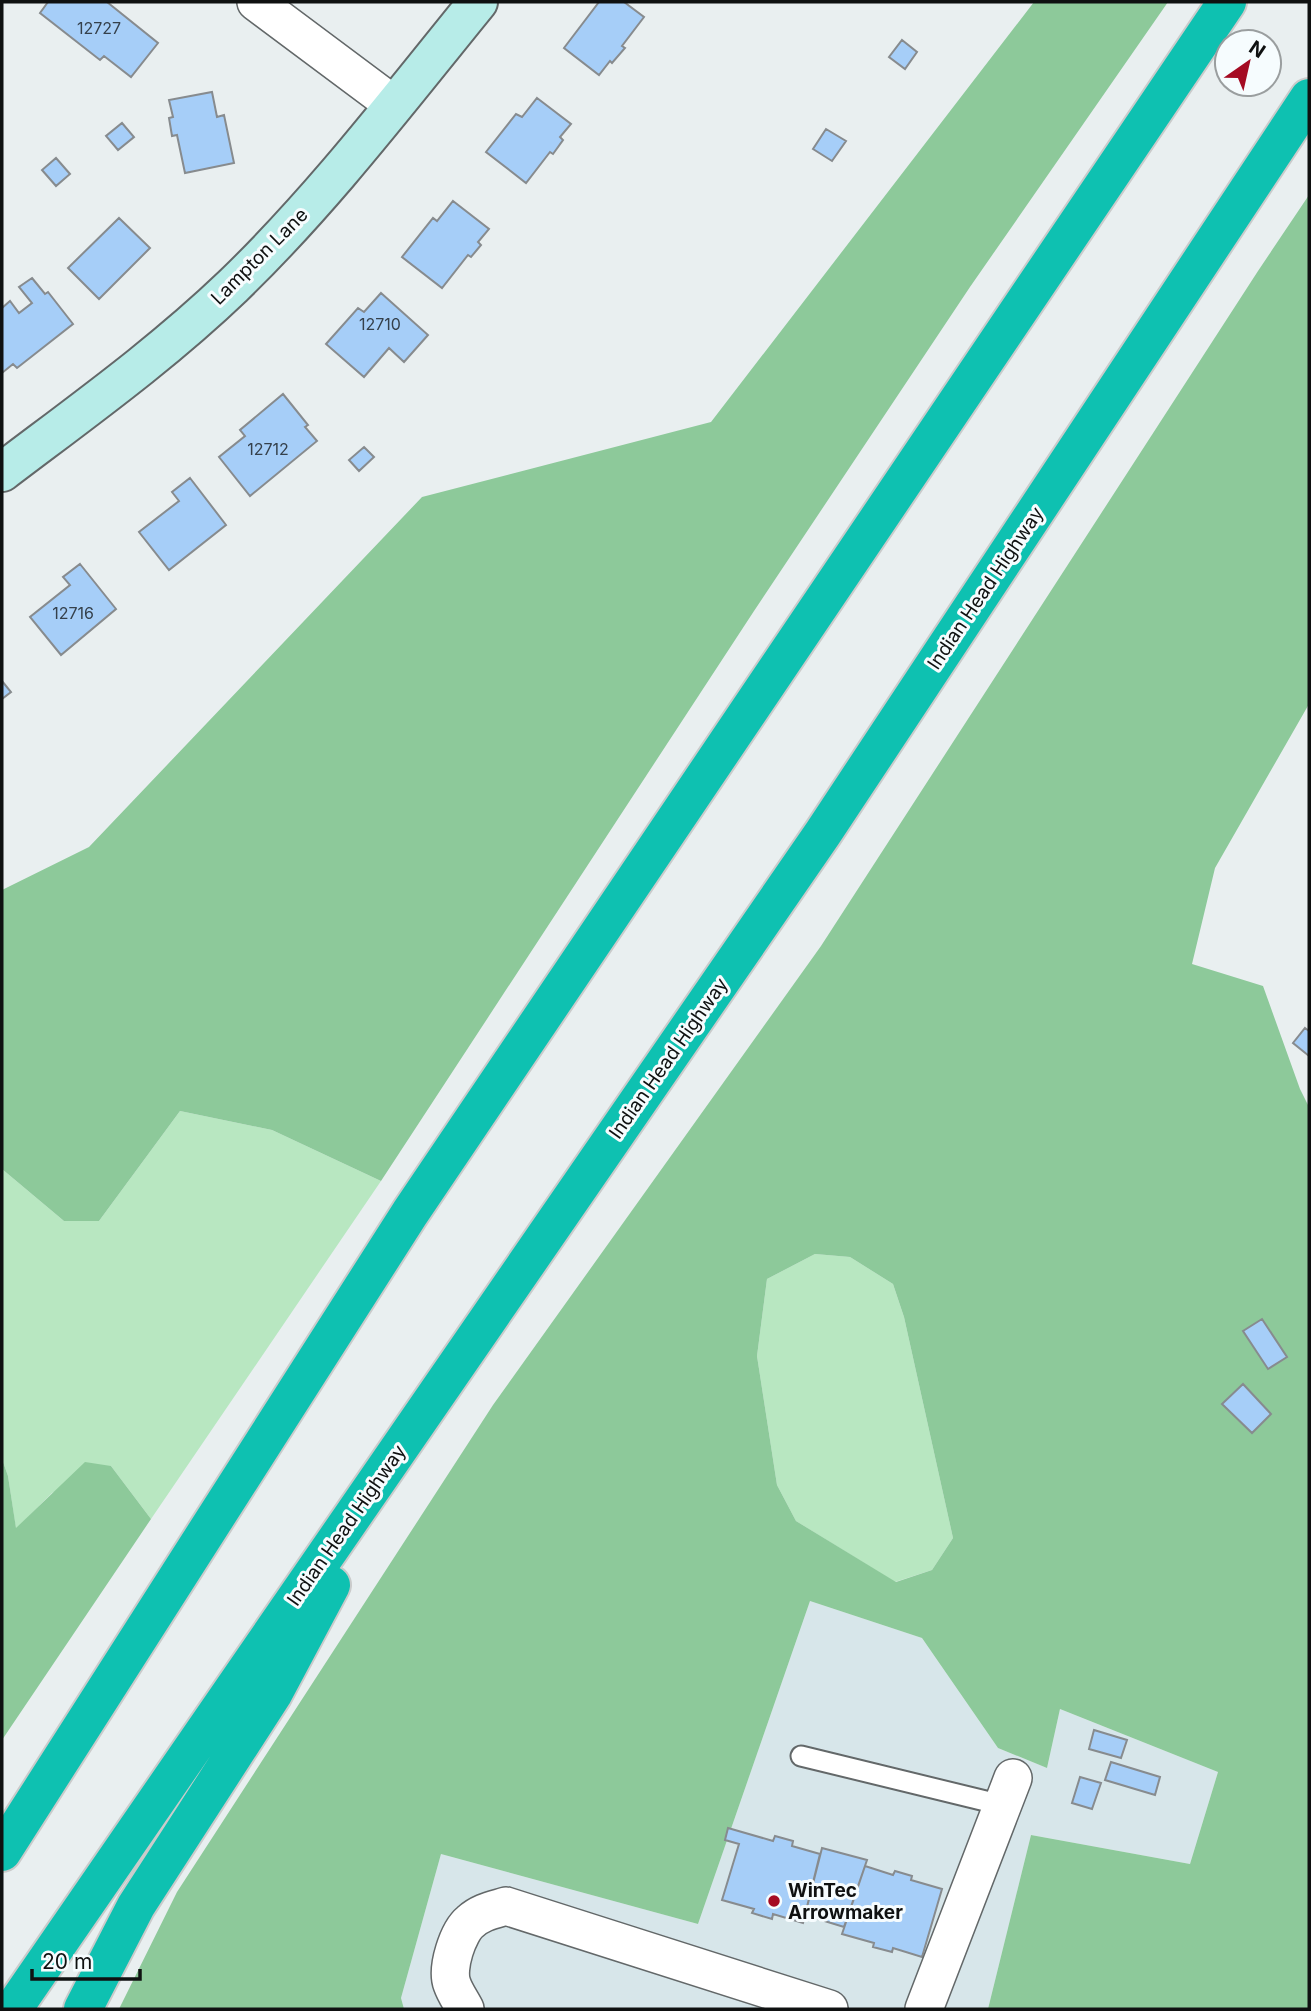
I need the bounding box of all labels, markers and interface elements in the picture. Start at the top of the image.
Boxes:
house number: 12727 [77,18,121,38]
north arrow [1213,28,1283,98]
text: N [1245,36,1270,63]
street label: Lampton Lane [206,203,313,310]
house number: 12710 [359,314,401,334]
house number: 12712 [247,439,289,459]
street label: Indian Head Highway [922,502,1049,674]
house number: 12716 [52,603,94,623]
street label: Indian Head Highway [604,973,733,1143]
street label: Indian Head Highway [282,1440,411,1610]
place label: WinTec Arrowmaker [788,1879,903,1924]
marker: WinTec Arrowmaker [766,1893,782,1909]
scale bar [32,1938,140,1982]
text: 20 m [42,1949,92,1974]

